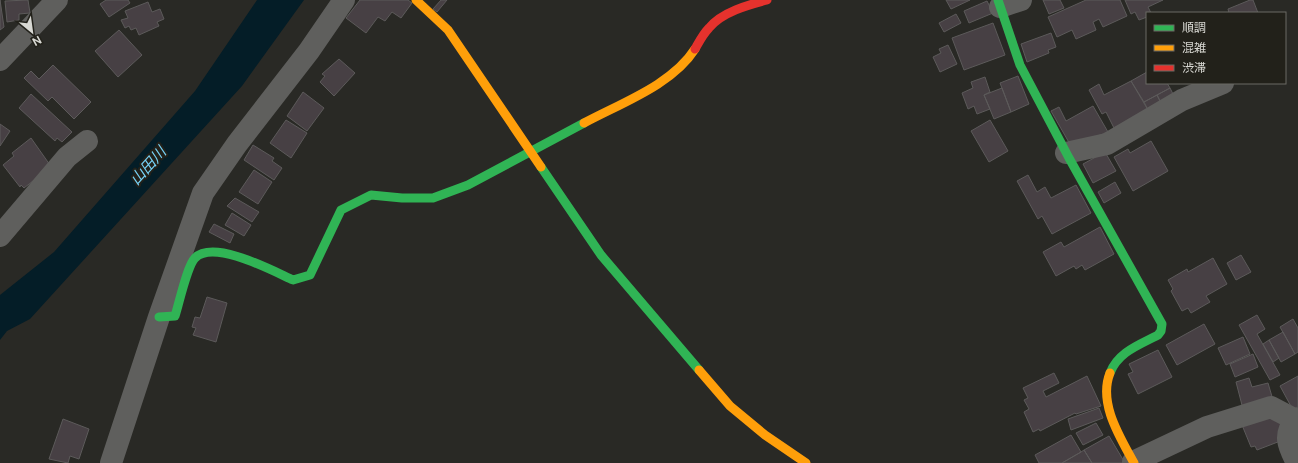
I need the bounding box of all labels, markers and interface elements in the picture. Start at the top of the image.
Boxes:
north arrow [12,12,52,52]
legend [1146,12,1286,84]
text: 順調 [1182,21,1206,35]
text: N [30,33,44,48]
text: 混雑 [1182,41,1206,55]
text: 渋滞 [1182,61,1206,75]
water label: 山田川 [126,142,170,188]

